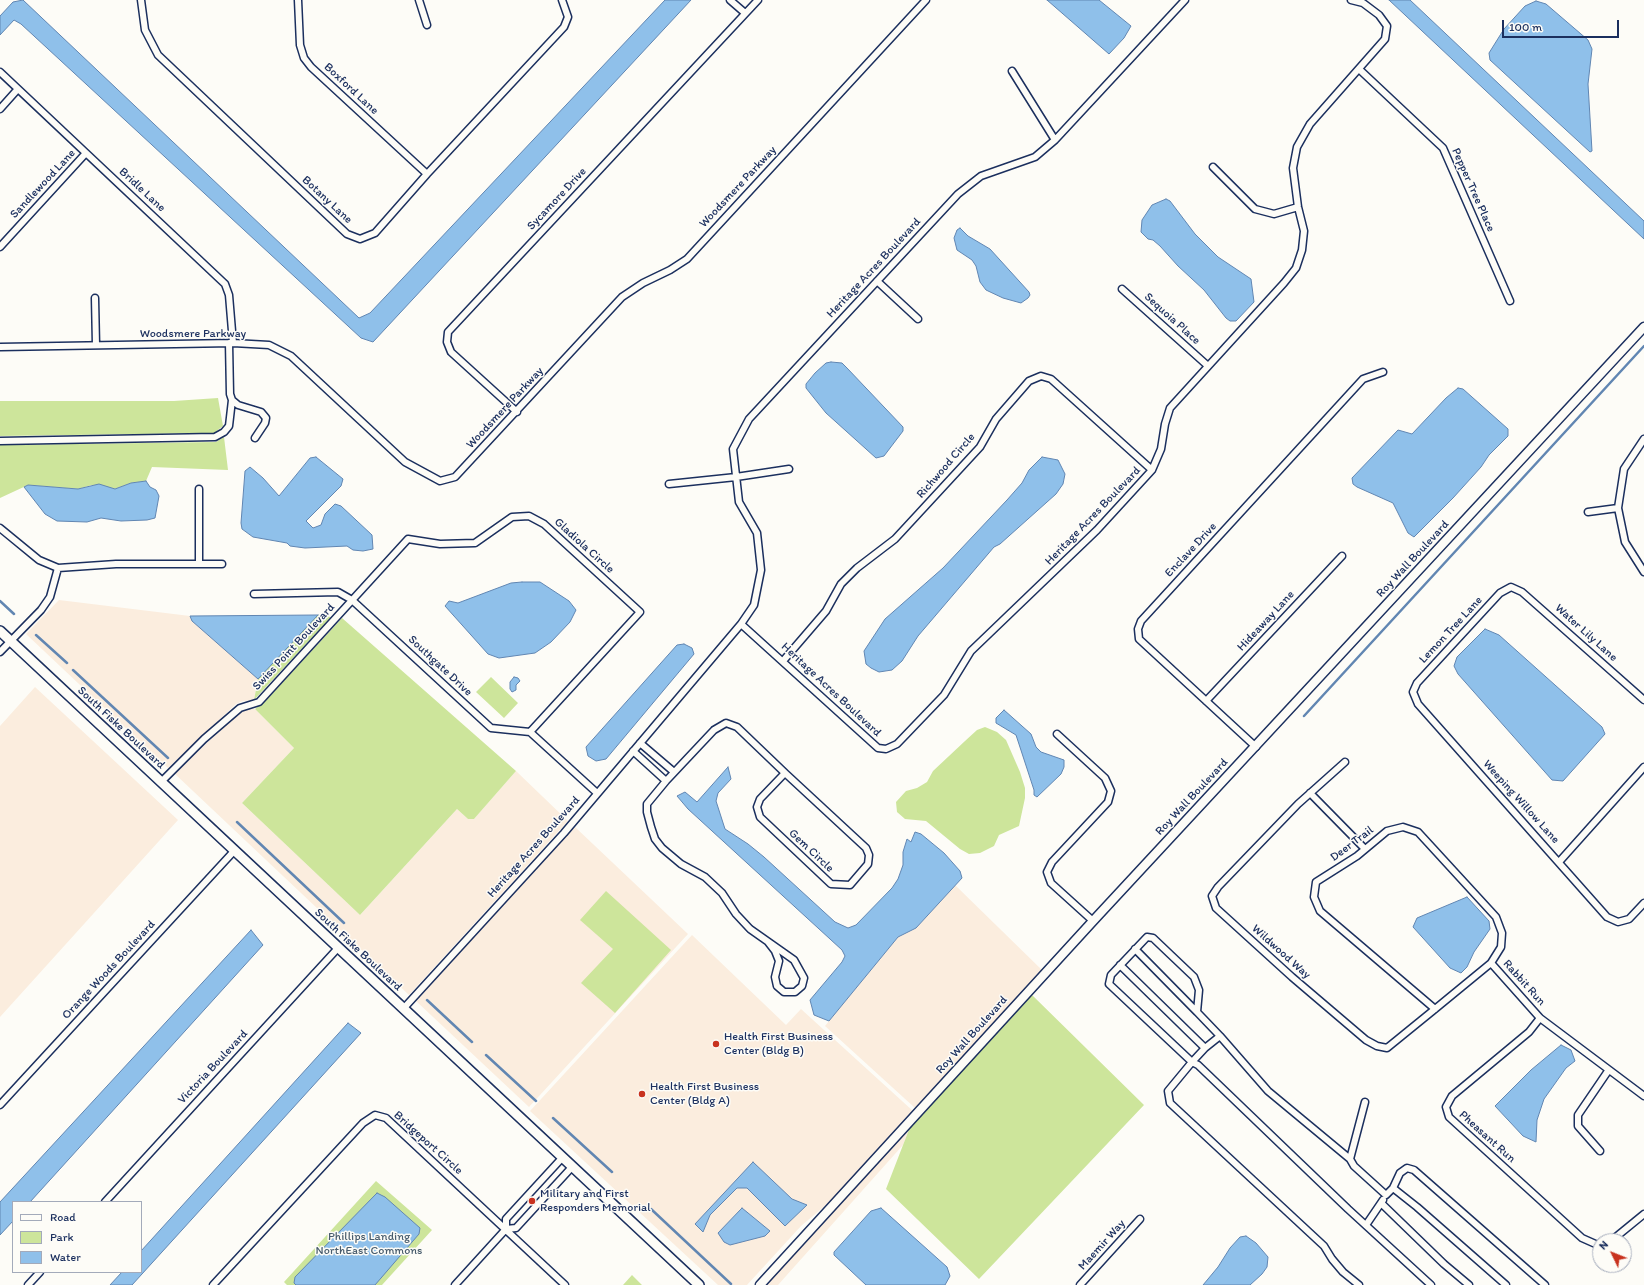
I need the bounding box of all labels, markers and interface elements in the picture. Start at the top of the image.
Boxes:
scale bar [1504,12,1621,38]
text: 100 m [1509,20,1542,34]
street label: Boxford Lane [321,60,381,118]
street label: Woodsmere Parkway [696,143,780,231]
street label: Sandlewood Lane [7,146,79,222]
street label: Pepper Tree Place [1448,146,1498,234]
street label: Bridle Lane [116,165,168,215]
street label: Sycamore Drive [524,165,590,233]
street label: Botany Lane [299,173,355,227]
street label: Heritage Acres Boulevard [824,215,924,321]
street label: Sequoia Place [1141,290,1203,348]
street label: Woodsmere Parkway [140,327,246,341]
street label: Woodsmere Parkway [463,364,547,452]
street label: Richwood Circle [914,430,978,502]
street label: Heritage Acres Boulevard [1042,464,1144,568]
street label: Gladiola Circle [551,515,617,577]
street label: Roy Wall Boulevard [1374,518,1452,600]
street label: Enclave Drive [1162,520,1220,580]
street label: Hideaway Lane [1234,588,1298,654]
street label: Lemon Tree Lane [1416,593,1486,667]
street label: Swiss Point Boulevard [250,600,338,694]
street label: Water Lily Lane [1552,601,1620,665]
street label: Southgate Drive [405,633,475,699]
street label: Heritage Acres Boulevard [778,640,884,740]
street label: South Fiske Boulevard [74,684,168,772]
street label: Roy Wall Boulevard [1153,756,1231,838]
street label: Weeping Willow Lane [1480,757,1562,847]
street label: Heritage Acres Boulevard [485,793,583,901]
street label: Deer Trail [1328,823,1376,865]
street label: Gem Circle [785,826,837,876]
street label: South Fiske Boulevard [311,906,405,994]
street label: Orange Woods Boulevard [59,917,159,1023]
street label: Wildwood Way [1249,922,1313,982]
street label: Rabbit Run [1500,957,1548,1009]
street label: Roy Wall Boulevard [933,993,1011,1077]
street label: Victoria Boulevard [175,1027,251,1107]
place label: Health First Business Center (Bldg B) [724,1030,833,1058]
marker: Health First Business Center (Bldg B) [711,1039,721,1049]
place label: Health First Business Center (Bldg A) [650,1080,759,1108]
marker: Health First Business Center (Bldg A) [637,1089,647,1099]
street label: Bridgeport Circle [390,1108,466,1178]
street label: Pheasant Run [1456,1108,1518,1166]
place label: Military and First Responders Memorial [540,1187,651,1215]
marker: Military and First Responders Memorial [527,1196,537,1206]
legend [12,1201,142,1273]
text: Road [50,1210,76,1224]
street label: Maemir Way [1075,1217,1129,1273]
text: Park [50,1230,74,1244]
park label: Phillips Landing NorthEast Commons [316,1230,422,1258]
north arrow [1592,1233,1632,1273]
text: N [1596,1238,1611,1252]
text: Water [50,1250,81,1264]

